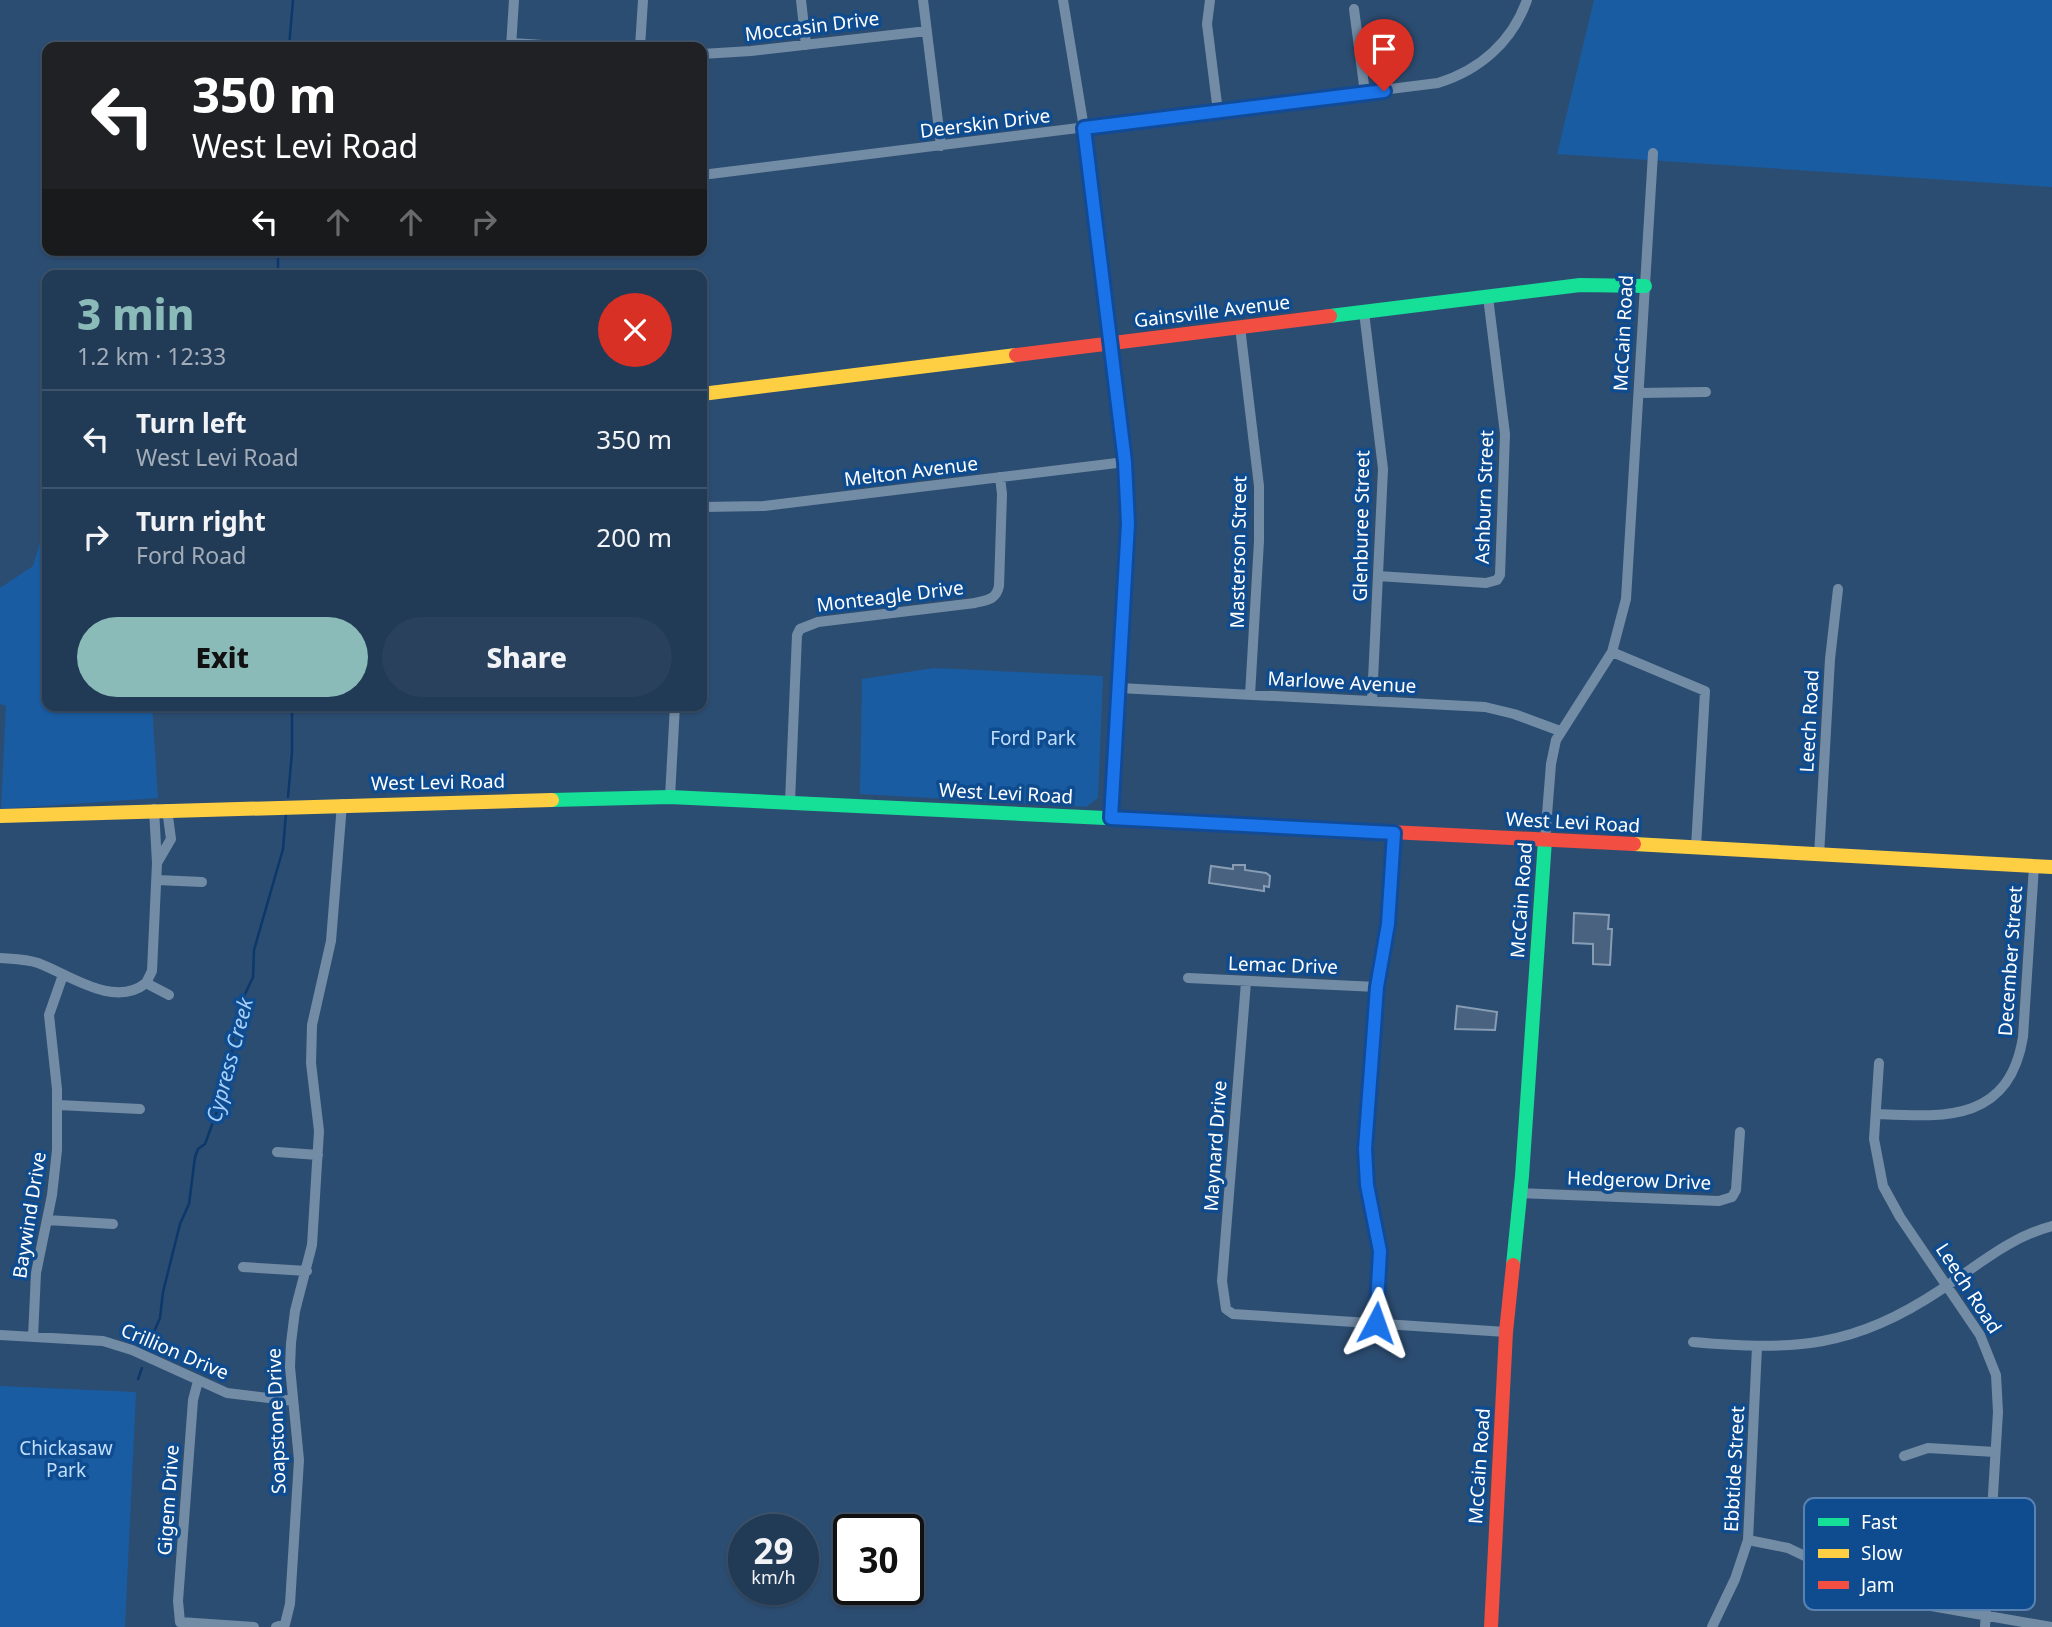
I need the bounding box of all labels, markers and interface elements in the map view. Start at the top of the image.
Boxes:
street label: Moccasin Drive [743,5,881,47]
pin [1354,19,1414,91]
icon: arrive [1365,30,1403,68]
text: 350 m [192,61,337,127]
icon: left [77,70,168,161]
street label: Deerskin Drive [918,102,1052,144]
text: West Levi Road [192,124,418,167]
icon: left [246,203,284,241]
icon: ahead [319,203,357,241]
icon: ahead [392,203,430,241]
icon: right [465,203,503,241]
street label: McCain Road [1607,274,1639,392]
text: 3 min [77,285,194,342]
street label: Gainsville Avenue [1133,289,1291,333]
button: close [598,293,672,367]
text: 1.2 km · 12:33 [77,340,226,372]
text: Turn left [136,405,247,441]
icon: left [77,420,115,458]
text: 350 m [596,421,672,457]
street label: Ashburn Street [1469,429,1499,564]
text: West Levi Road [136,441,299,473]
street label: Melton Avenue [843,450,979,492]
street label: Glenburee Street [1347,450,1375,602]
street label: Masterson Street [1224,475,1252,629]
text: Turn right [136,503,266,539]
icon: right [77,518,115,556]
text: 200 m [596,519,672,555]
text: Ford Road [136,539,246,571]
street label: Monteagle Drive [815,574,965,618]
button: Exit [77,617,368,697]
button: Share [382,617,672,697]
street label: Marlowe Avenue [1267,665,1417,699]
street label: Leech Road [1793,669,1825,773]
park label: Ford Park [990,725,1076,751]
street label: West Levi Road [371,768,505,796]
street label: West Levi Road [938,777,1074,809]
street label: West Levi Road [1505,806,1641,838]
street label: McCain Road [1504,841,1538,959]
street label: December Street [1992,885,2028,1037]
street label: Lemac Drive [1228,950,1338,980]
water label: Cypress Creek [199,993,259,1125]
street label: Maynard Drive [1197,1080,1233,1212]
street label: Baywind Drive [6,1150,52,1280]
street label: Hedgerow Drive [1566,1164,1712,1196]
street label: Leech Road [1930,1238,2008,1338]
position arrow [1339,1286,1413,1360]
street label: Crillion Drive [117,1317,233,1385]
street label: Soapstone Drive [260,1348,292,1494]
street label: Ebbtide Street [1718,1405,1750,1533]
street label: McCain Road [1462,1407,1496,1525]
park label: Chickasaw Park [19,1435,113,1483]
street label: Gigem Drive [151,1444,185,1556]
legend [1804,1498,2035,1610]
text: Fast [1861,1509,1898,1535]
speed limit sign: 30 [833,1514,924,1605]
text: 29 [753,1527,794,1574]
text: Slow [1861,1540,1902,1566]
text: km/h [751,1565,796,1589]
text: Jam [1859,1572,1895,1598]

